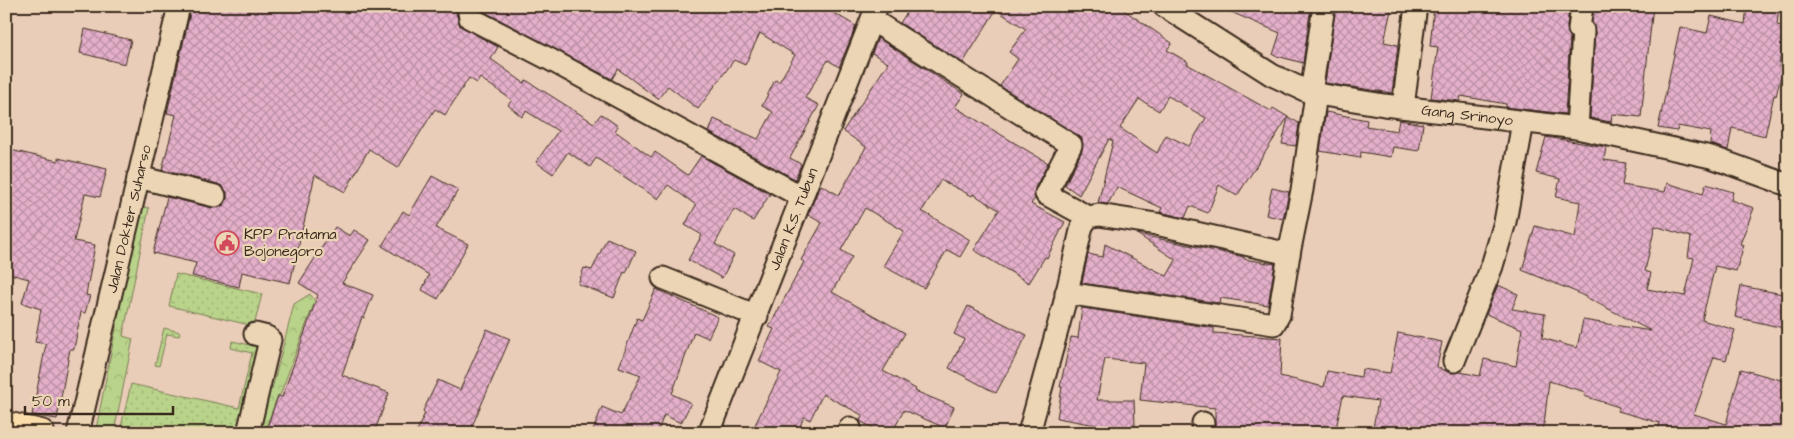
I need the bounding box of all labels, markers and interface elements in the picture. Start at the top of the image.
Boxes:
street label: Gang Srinoyo [1420,100,1515,131]
street label: Jalan Dokter Suharso [101,142,157,295]
street label: Jalan K.S. Tubun [764,164,824,274]
place label: KPP Pratama Bojonegoro [244,224,337,263]
public building icon: KPP Pratama Bojonegoro [214,230,240,256]
scale bar [25,384,172,416]
text: 50 m [32,391,70,412]

